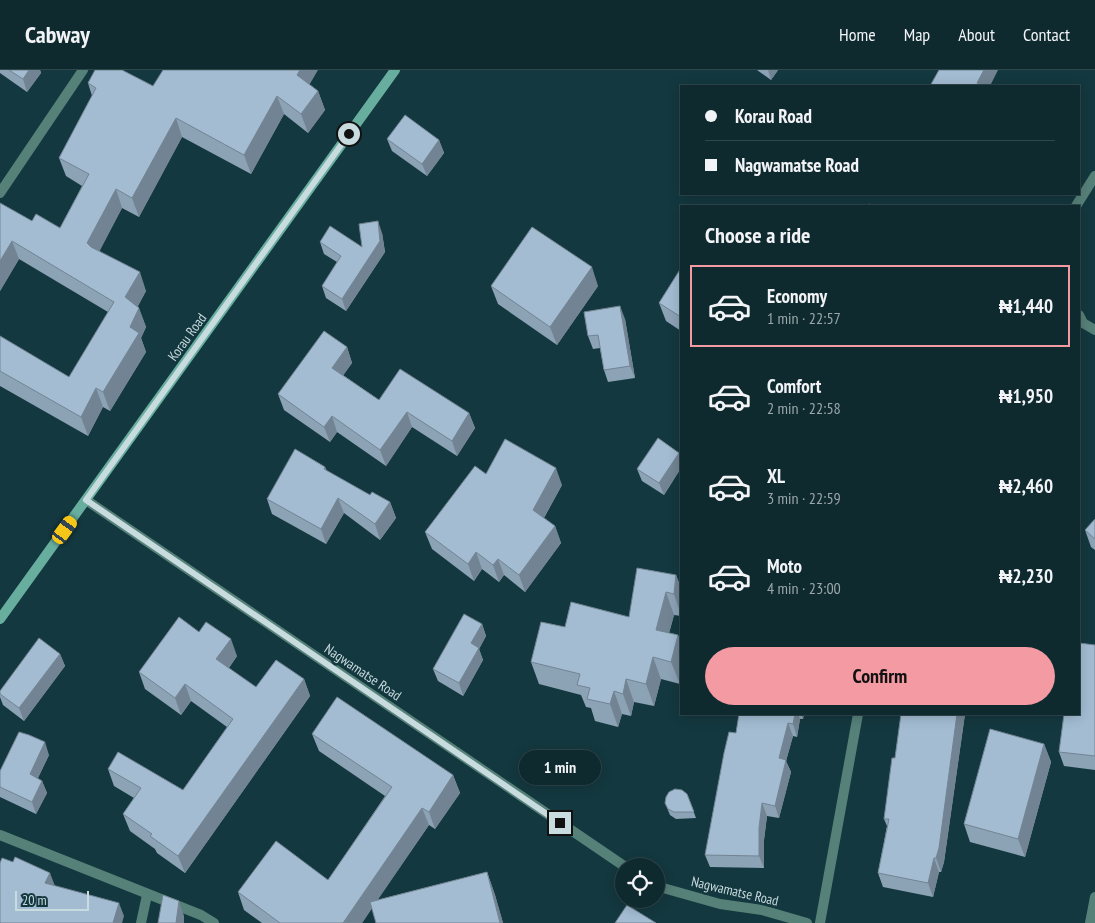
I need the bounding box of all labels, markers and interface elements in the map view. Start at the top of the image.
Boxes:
text: Cabway [25,19,90,50]
text: Home [839,23,876,46]
text: Map [904,23,930,46]
text: About [958,23,995,46]
text: Contact [1023,23,1070,46]
text: Korau Road [735,104,812,128]
route start [338,123,360,145]
text: Nagwamatse Road [735,153,859,177]
text: Choose a ride [705,221,810,249]
icon: car [707,284,752,329]
text: Economy [767,284,827,308]
text: ₦1,440 [999,294,1053,318]
text: 1 min · 22:57 [767,308,841,328]
street label: Korau Road [164,310,210,364]
icon: car [707,374,752,419]
text: Comfort [767,374,821,398]
text: ₦1,950 [999,384,1053,408]
text: 2 min · 22:58 [767,398,841,418]
icon: car [707,464,752,509]
text: XL [767,464,785,488]
text: ₦2,460 [999,474,1053,498]
text: 3 min · 22:59 [767,488,841,508]
car [50,513,79,547]
icon: car [707,554,752,599]
text: Moto [767,554,802,578]
text: ₦2,230 [999,564,1053,588]
text: 4 min · 23:00 [767,578,841,598]
street label: Nagwamatse Road [321,640,405,704]
button: Confirm [705,647,1055,705]
callout: 1 min [519,750,601,786]
text: 1 min [544,757,576,777]
route end [549,812,571,834]
map controls [615,858,665,908]
button: locate [615,858,665,908]
street label: Nagwamatse Road [690,872,780,910]
scale bar [15,888,89,911]
text: 20 m [22,891,47,909]

